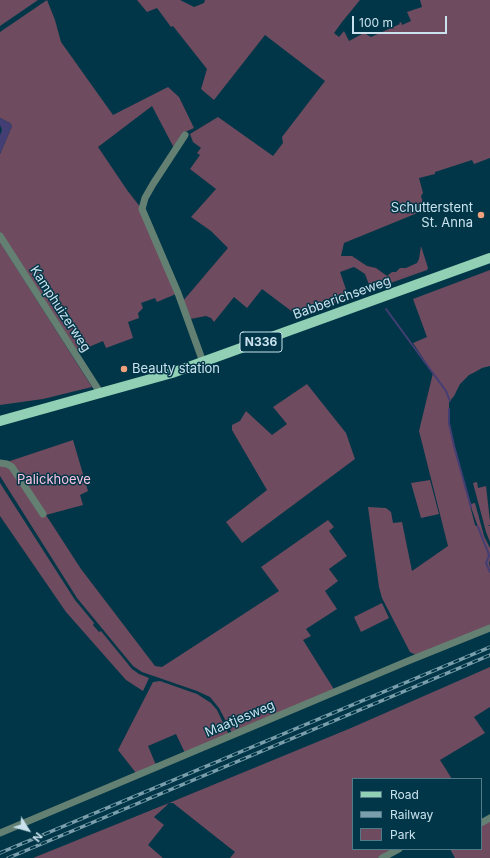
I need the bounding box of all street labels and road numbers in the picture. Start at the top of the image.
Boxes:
street label: Kamphuizerweg [26,263,94,355]
street label: Babberichseweg [291,273,393,323]
road number: N336 [240,332,282,352]
street label: Maatjesweg [203,697,277,741]

